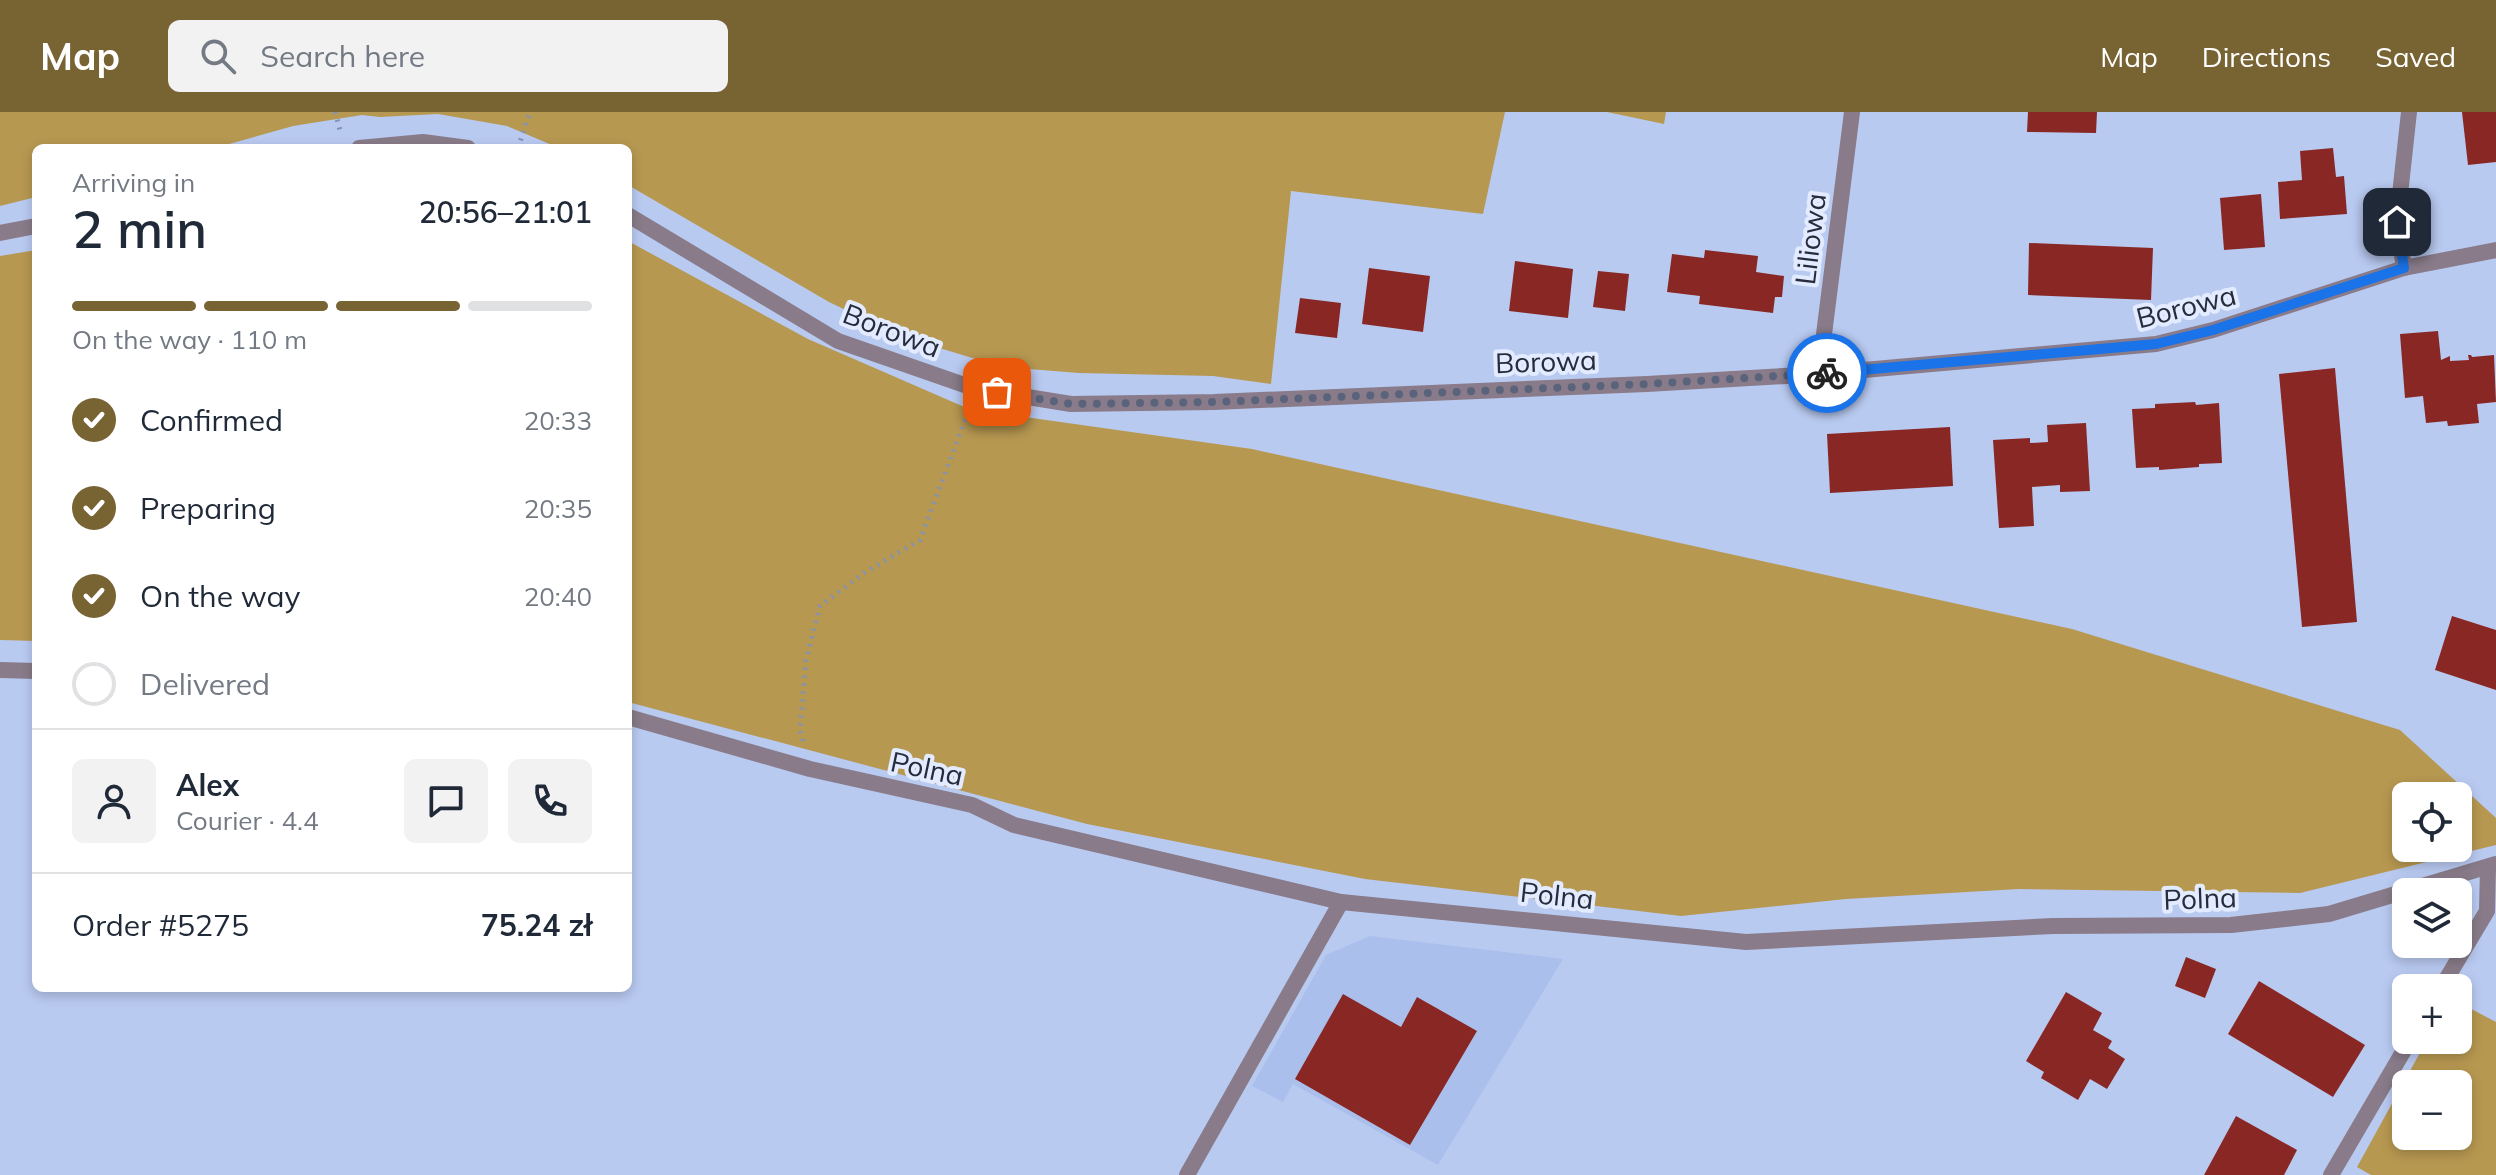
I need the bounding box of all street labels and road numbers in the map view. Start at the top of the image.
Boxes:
street label: Liliowa [1787,191,1833,287]
street label: Borowa [2132,277,2240,335]
street label: Borowa [838,295,946,365]
street label: Borowa [1495,342,1597,380]
street label: Polna [887,743,967,793]
street label: Polna [1519,874,1595,916]
street label: Polna [2163,879,2237,917]

